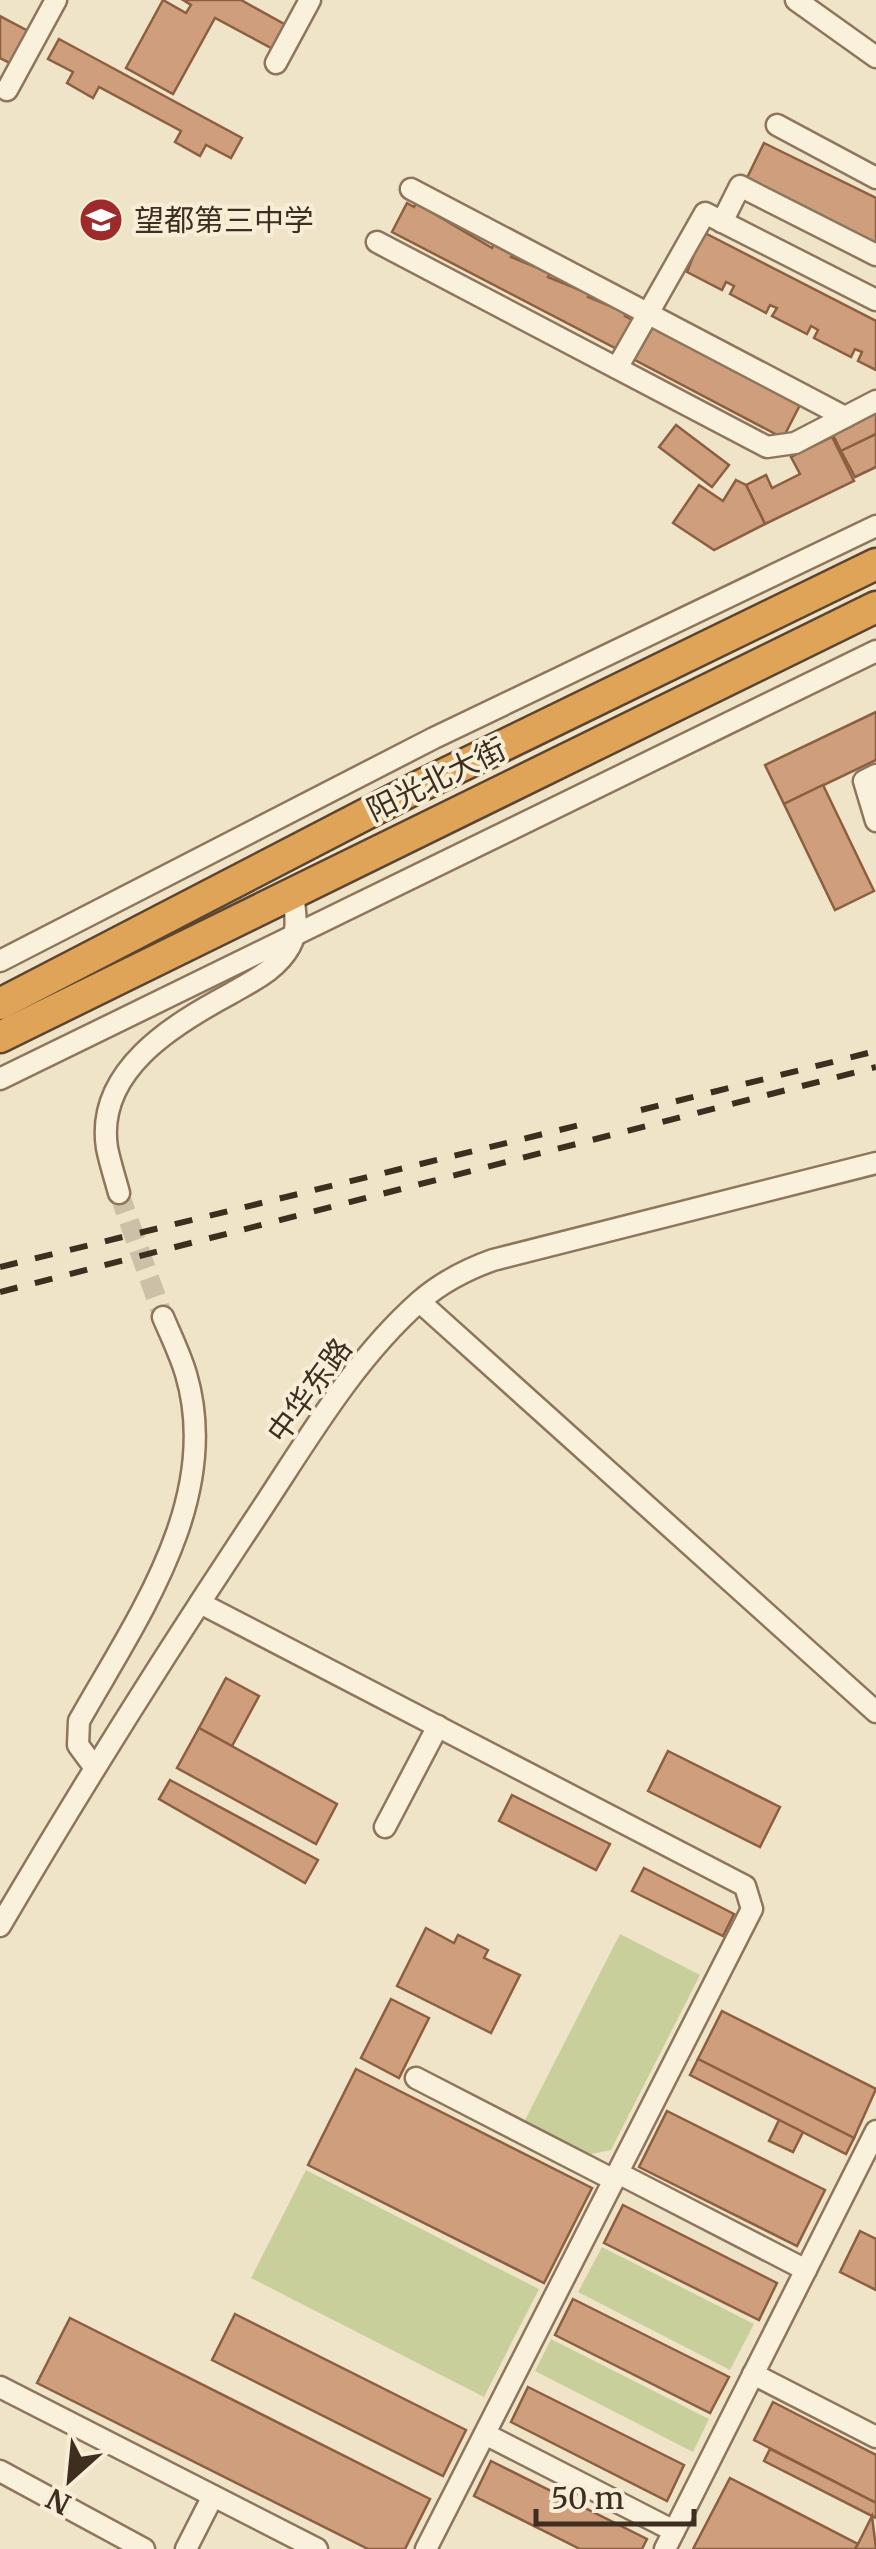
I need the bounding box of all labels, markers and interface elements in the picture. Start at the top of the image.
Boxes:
school or university icon: 望都第三中学 [78,197,124,243]
place label: 望都第三中学 [134,201,314,239]
street label: 阳光北大街 [360,729,512,829]
street label: 中华东路 [258,1330,360,1450]
north arrow [20,2429,120,2529]
scale bar [536,2464,694,2526]
text: 50 m [551,2479,624,2517]
text: N [41,2480,77,2522]

